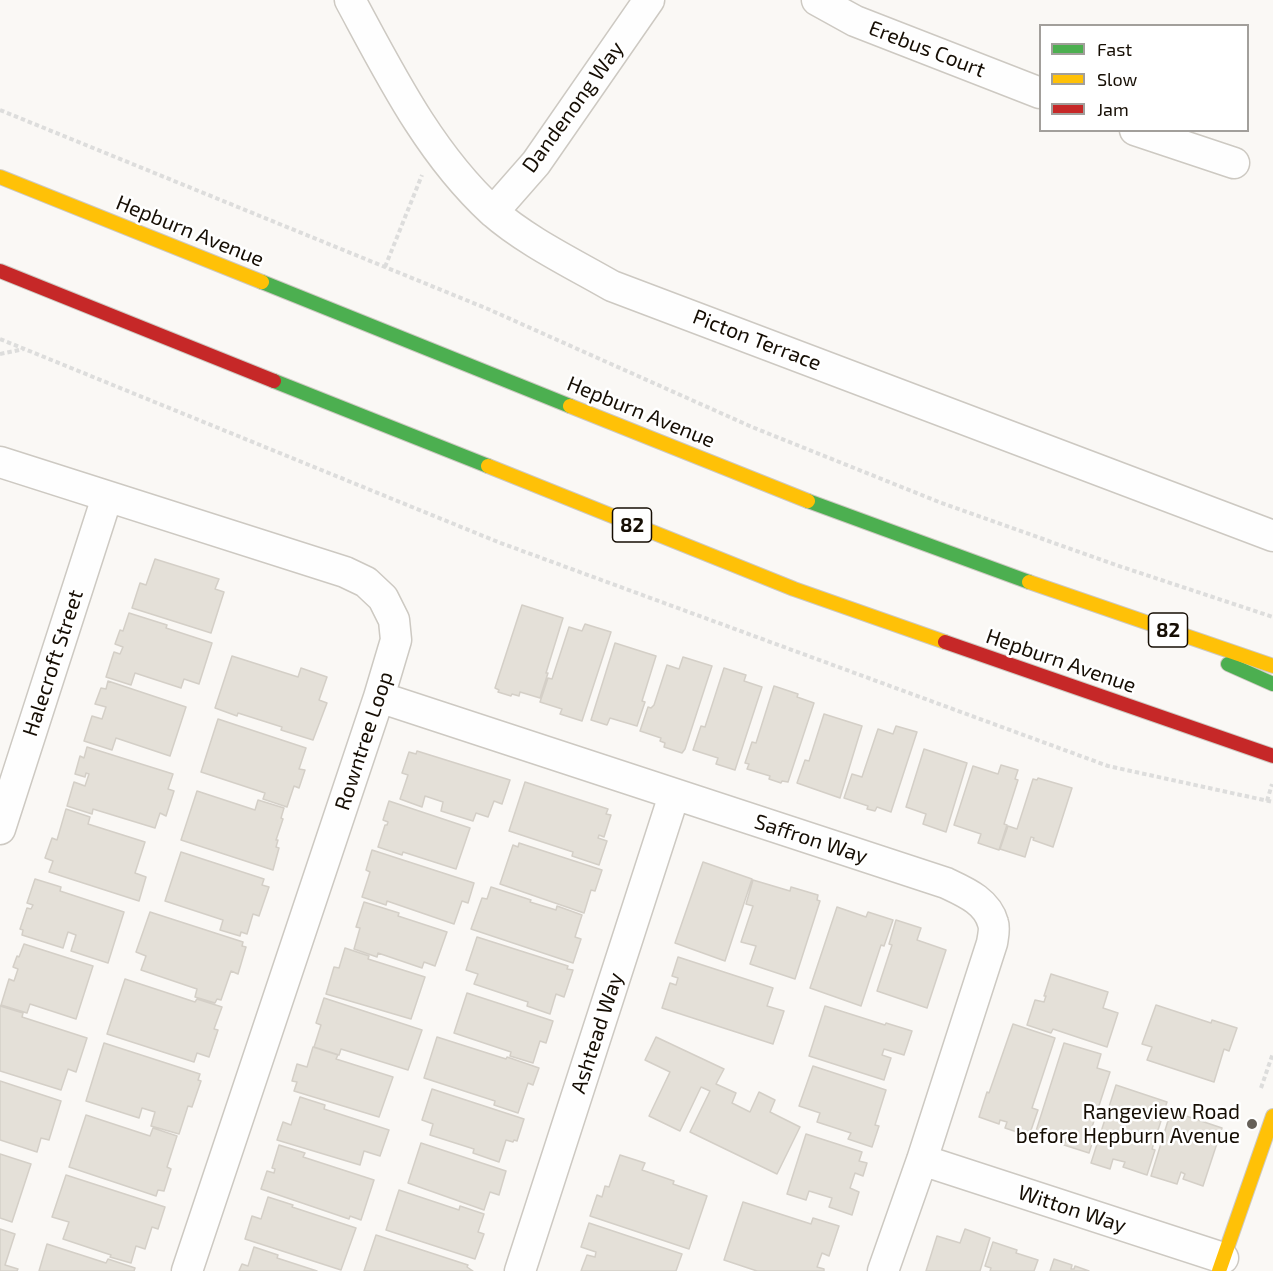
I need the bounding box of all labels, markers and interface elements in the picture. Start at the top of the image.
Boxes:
street label: Erebus Court [865,15,989,83]
legend [1039,24,1249,132]
street label: Dandenong Way [517,36,629,178]
text: Fast [1097,38,1132,60]
text: Slow [1097,68,1137,90]
text: Jam [1097,98,1129,120]
street label: Hepburn Avenue [112,190,268,272]
street label: Picton Terrace [689,304,825,376]
street label: Hepburn Avenue [563,371,719,453]
road number: 82 [612,508,652,542]
street label: Halecroft Street [17,587,89,739]
road number: 82 [1148,613,1188,647]
street label: Hepburn Avenue [983,624,1139,698]
street label: Rowntree Loop [330,668,398,814]
street label: Saffron Way [751,809,871,869]
street label: Ashtead Way [566,969,628,1097]
place label: Rangeview Road before Hepburn Avenue [1016,1099,1240,1149]
marker: Rangeview Road before Hepburn Avenue [1245,1117,1259,1131]
street label: Witton Way [1015,1180,1129,1238]

